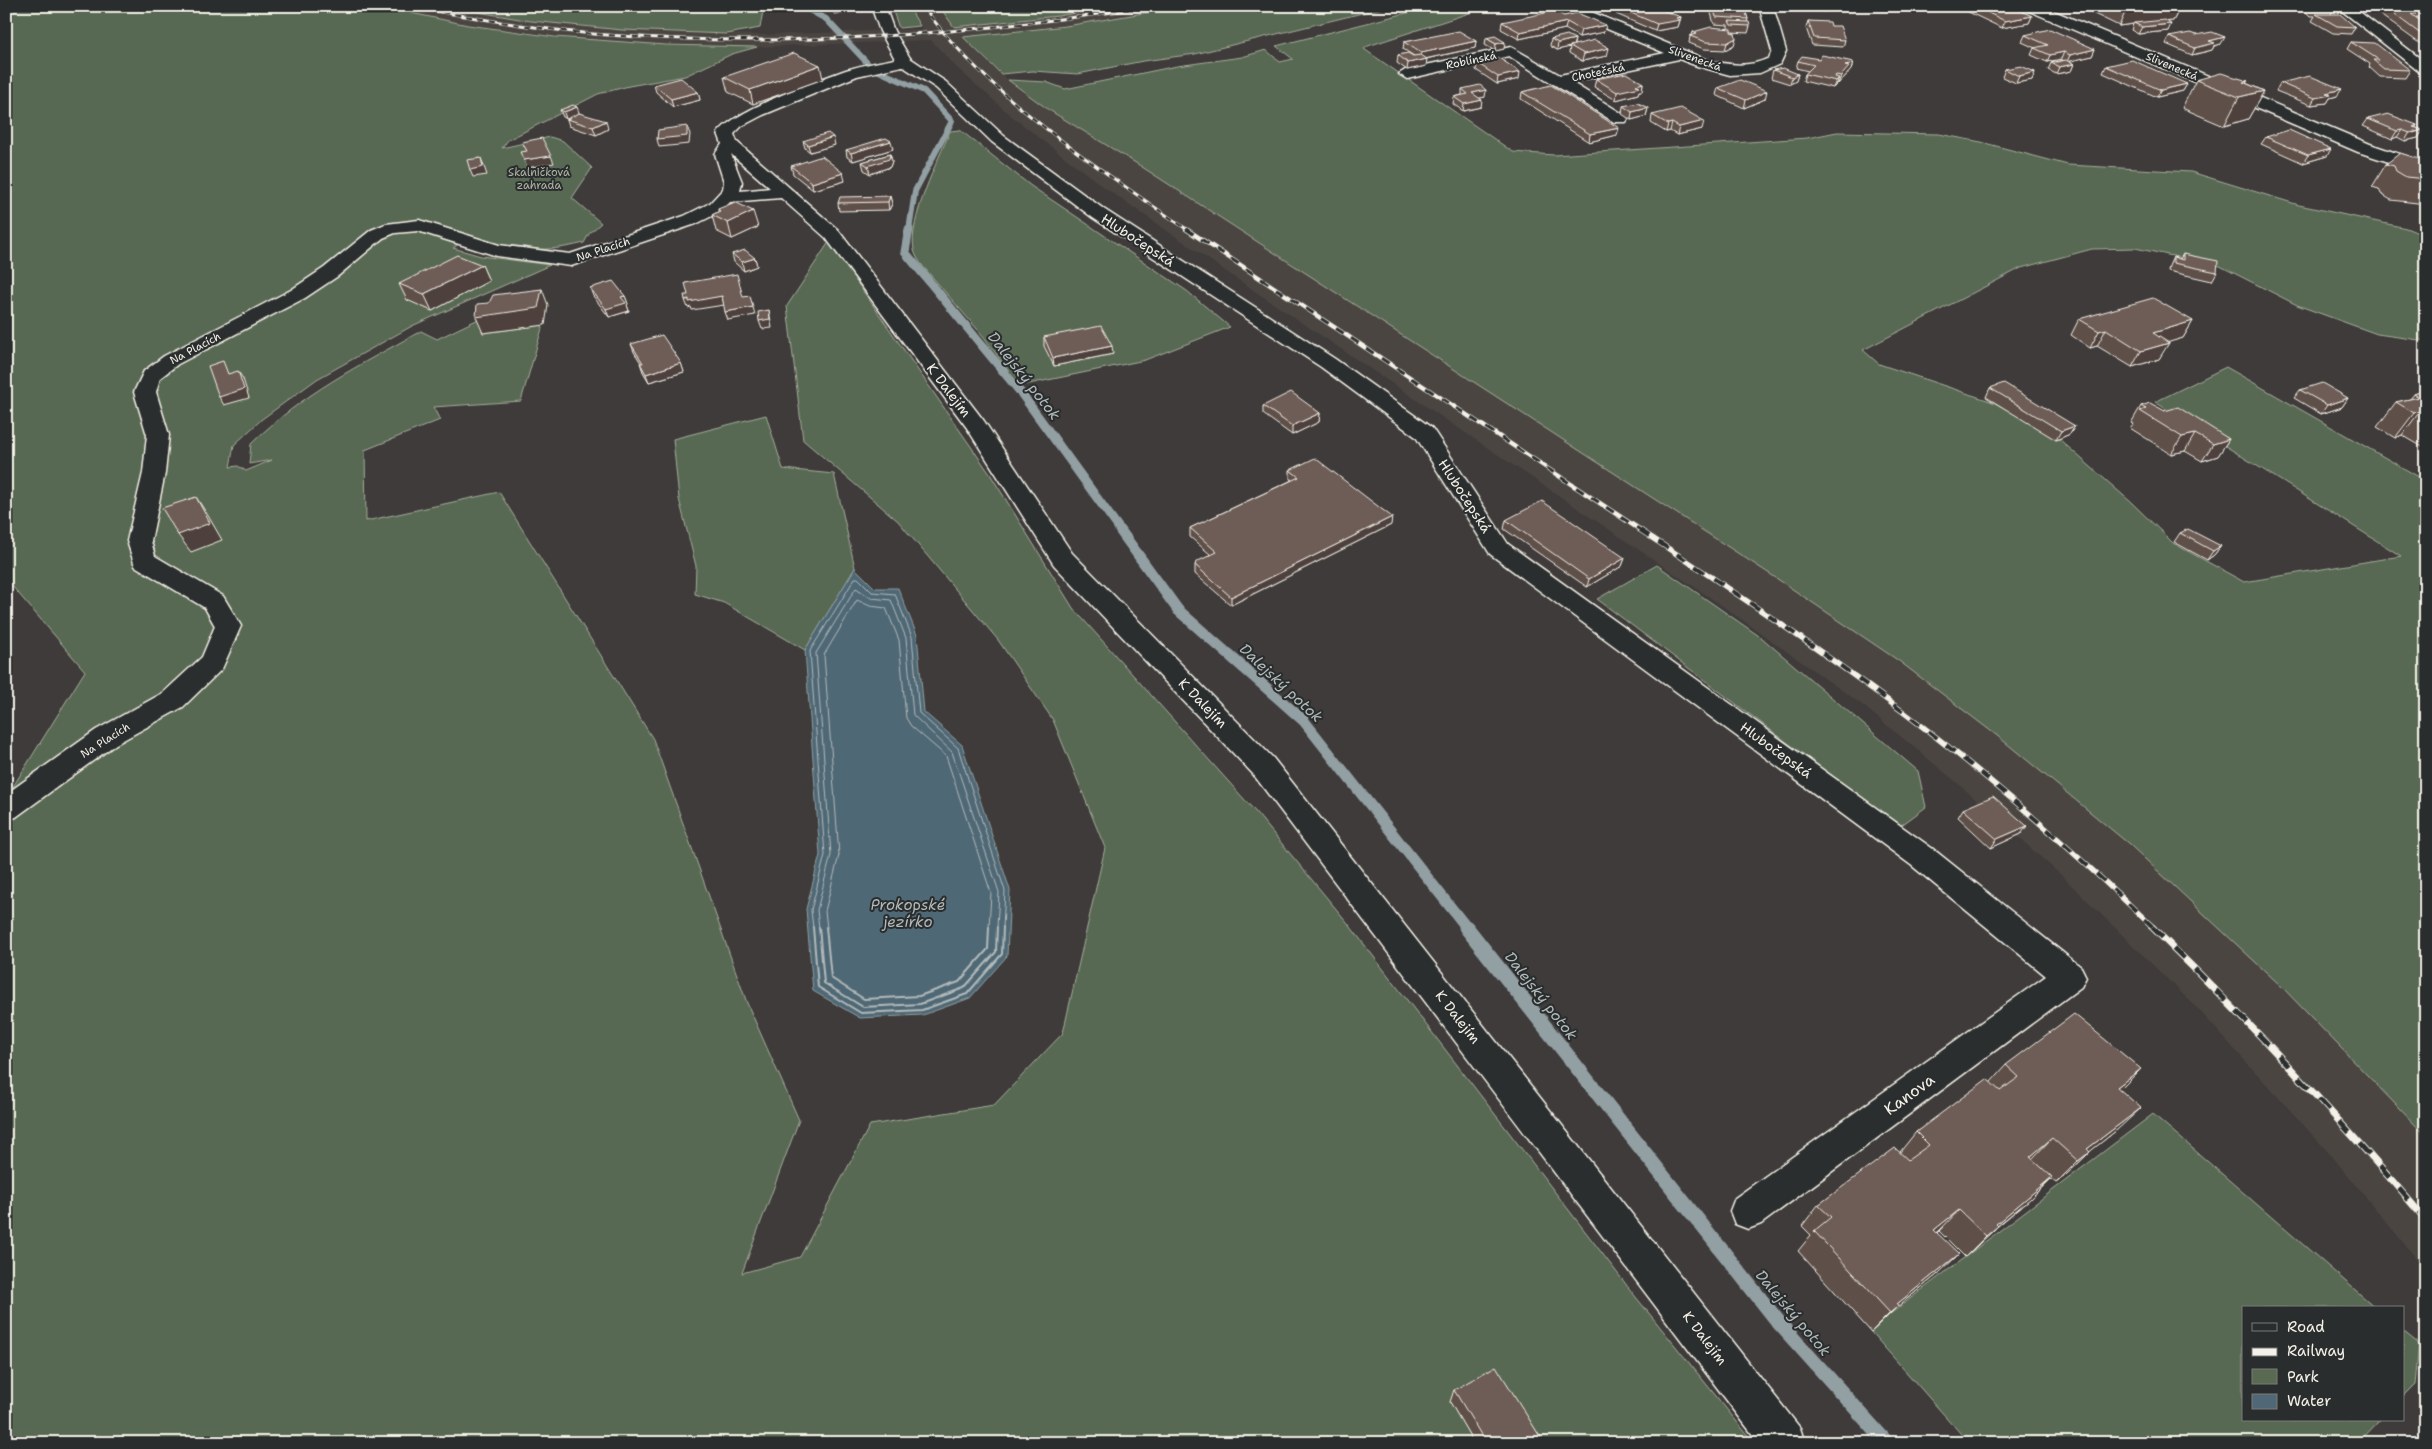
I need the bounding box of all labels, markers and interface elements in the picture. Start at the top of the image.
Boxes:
street label: Slivenecká [1666,42,1723,75]
street label: Roblínská [1444,48,1498,73]
street label: Slivenecká [2143,49,2200,84]
street label: Chotečská [1570,60,1626,85]
park label: Skalničková zahrada [508,165,570,193]
street label: Hlubočepská [1098,209,1179,271]
street label: Na Placích [574,234,632,265]
water label: Dalejský potok [983,328,1065,425]
street label: Na Placích [167,329,223,368]
street label: K Dalejím [923,360,975,420]
street label: Hlubočepská [1434,456,1496,537]
water label: Dalejský potok [1235,639,1327,727]
street label: K Dalejím [1175,674,1231,732]
street label: Hlubočepská [1737,718,1816,782]
street label: Na Placích [78,719,133,762]
water label: Prokopské jezírko [871,895,945,932]
water label: Dalejský potok [1500,948,1582,1045]
street label: K Dalejím [1432,987,1484,1047]
street label: Kanova [1880,1069,1939,1120]
water label: Dalejský potok [1751,1266,1835,1361]
legend [2242,1306,2404,1422]
street label: K Dalejím [1679,1308,1731,1368]
text: Road [2287,1317,2325,1337]
text: Railway [2287,1341,2345,1361]
text: Park [2287,1367,2319,1387]
text: Water [2287,1391,2331,1411]

